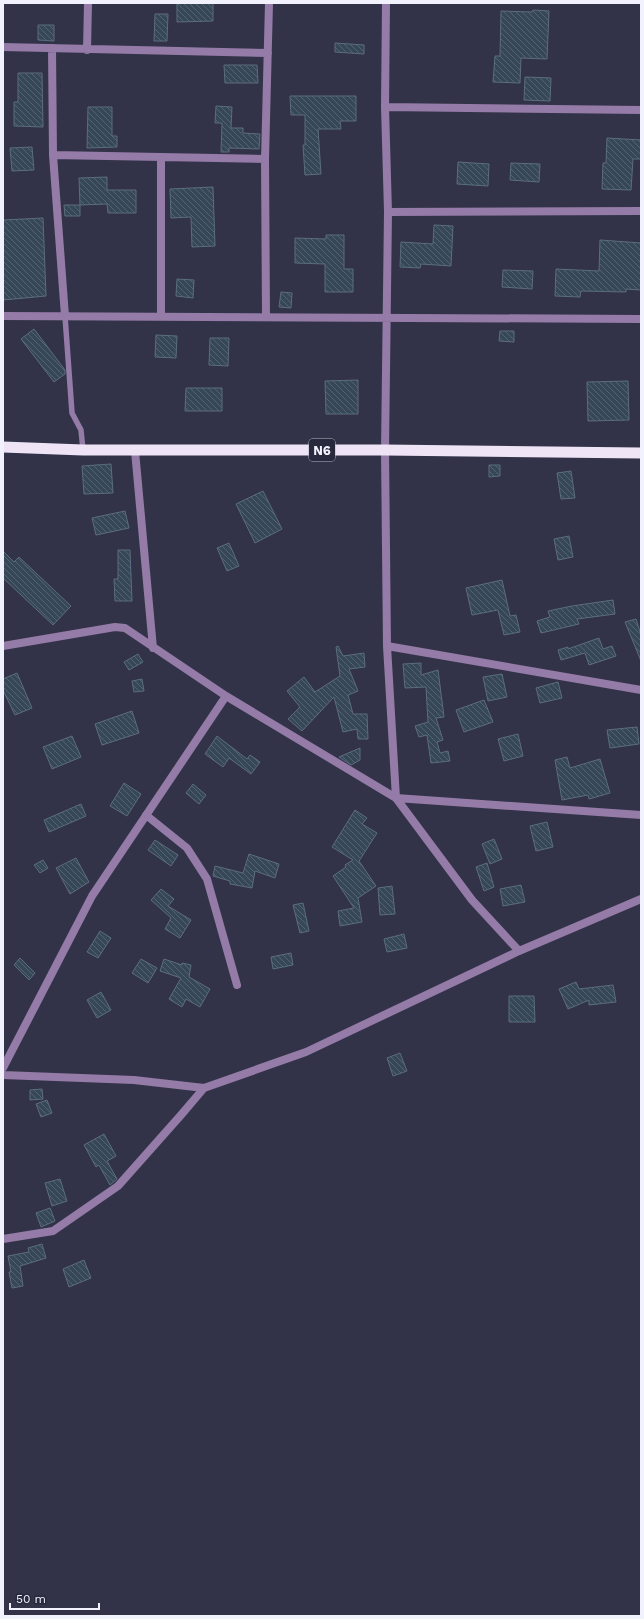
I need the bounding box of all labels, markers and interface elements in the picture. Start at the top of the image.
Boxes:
road number: N6 [309,439,335,461]
scale bar [10,1585,99,1611]
text: 50 m [16,1592,46,1606]

